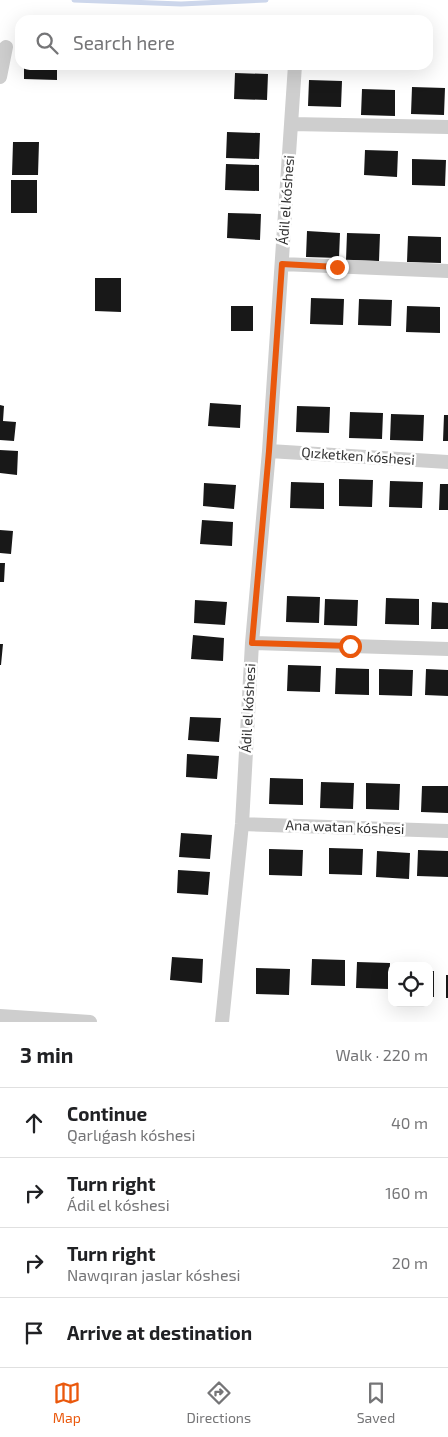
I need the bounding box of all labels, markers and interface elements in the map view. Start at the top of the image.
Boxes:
search box [15,15,433,70]
icon: search [33,29,61,57]
text: Search here [73,31,175,54]
street label: Ádil el kóshesi [274,155,297,245]
route end [326,256,349,279]
street label: Qızketken kóshesi [301,443,415,468]
route start [339,635,362,658]
street label: Ádil el kóshesi [237,663,258,753]
street label: Ana watan kóshesi [285,816,405,837]
map controls [388,962,433,1007]
button: locate [388,962,433,1007]
text: 3 min [20,1042,73,1067]
text: Walk · 220 m [335,1045,428,1064]
text: Continue [67,1102,147,1125]
icon: ahead [20,1109,48,1137]
text: 40 m [391,1113,428,1132]
text: Qarlıǵash kóshesi [67,1125,195,1144]
text: Turn right [67,1172,155,1195]
icon: right [20,1179,48,1207]
text: 160 m [385,1183,428,1202]
text: Ádil el kóshesi [67,1195,170,1214]
text: Turn right [67,1242,155,1265]
icon: right [20,1249,48,1277]
text: 20 m [392,1253,428,1272]
text: Nawqıran jaslar kóshesi [67,1265,241,1284]
icon: arrive [20,1319,48,1347]
text: Arrive at destination [67,1321,252,1344]
tab: Map [53,1379,81,1426]
tab: Directions [187,1379,251,1426]
tab: Saved [357,1379,395,1426]

